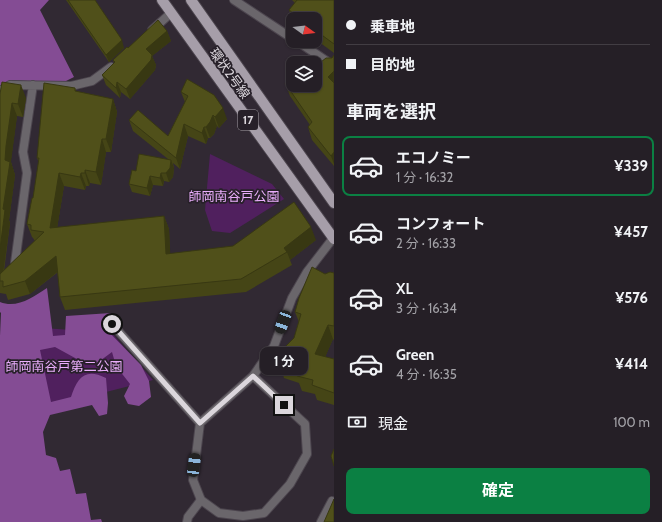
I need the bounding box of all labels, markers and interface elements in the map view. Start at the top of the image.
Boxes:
north arrow [286,12,322,48]
map controls [286,12,322,92]
text: 乗車地 [370,18,415,36]
street label: 環状2号線 [206,45,254,101]
button: layers [286,56,322,92]
text: 目的地 [370,56,415,74]
text: 車両を選択 [346,101,436,123]
road number: 17 [238,110,258,130]
icon: car [348,148,384,184]
text: エコノミー [396,149,471,167]
text: ¥339 [614,157,648,175]
text: 1 分 · 16:32 [396,169,453,185]
park label: 師岡南谷戸公園 [188,188,280,204]
icon: car [348,214,384,250]
text: コンフォート [396,215,486,233]
text: ¥457 [614,223,648,241]
text: 2 分 · 16:33 [396,235,456,251]
icon: car [348,280,384,316]
text: XL [396,280,413,298]
text: ¥576 [615,289,648,307]
text: 3 分 · 16:34 [396,300,457,316]
car [273,309,293,335]
route start [103,315,121,333]
icon: car [348,346,384,382]
text: Green [396,346,434,364]
callout: 1 分 [260,347,308,375]
text: 1 分 [274,353,294,369]
text: ¥414 [615,355,648,373]
park label: 師岡南谷戸第二公園 [5,358,123,374]
text: 4 分 · 16:35 [396,366,457,382]
route end [275,396,293,414]
icon: cash [346,411,368,433]
text: 100 m [613,414,650,430]
text: 現金 [378,415,408,433]
car [187,452,201,478]
button: 確定 [346,468,650,514]

